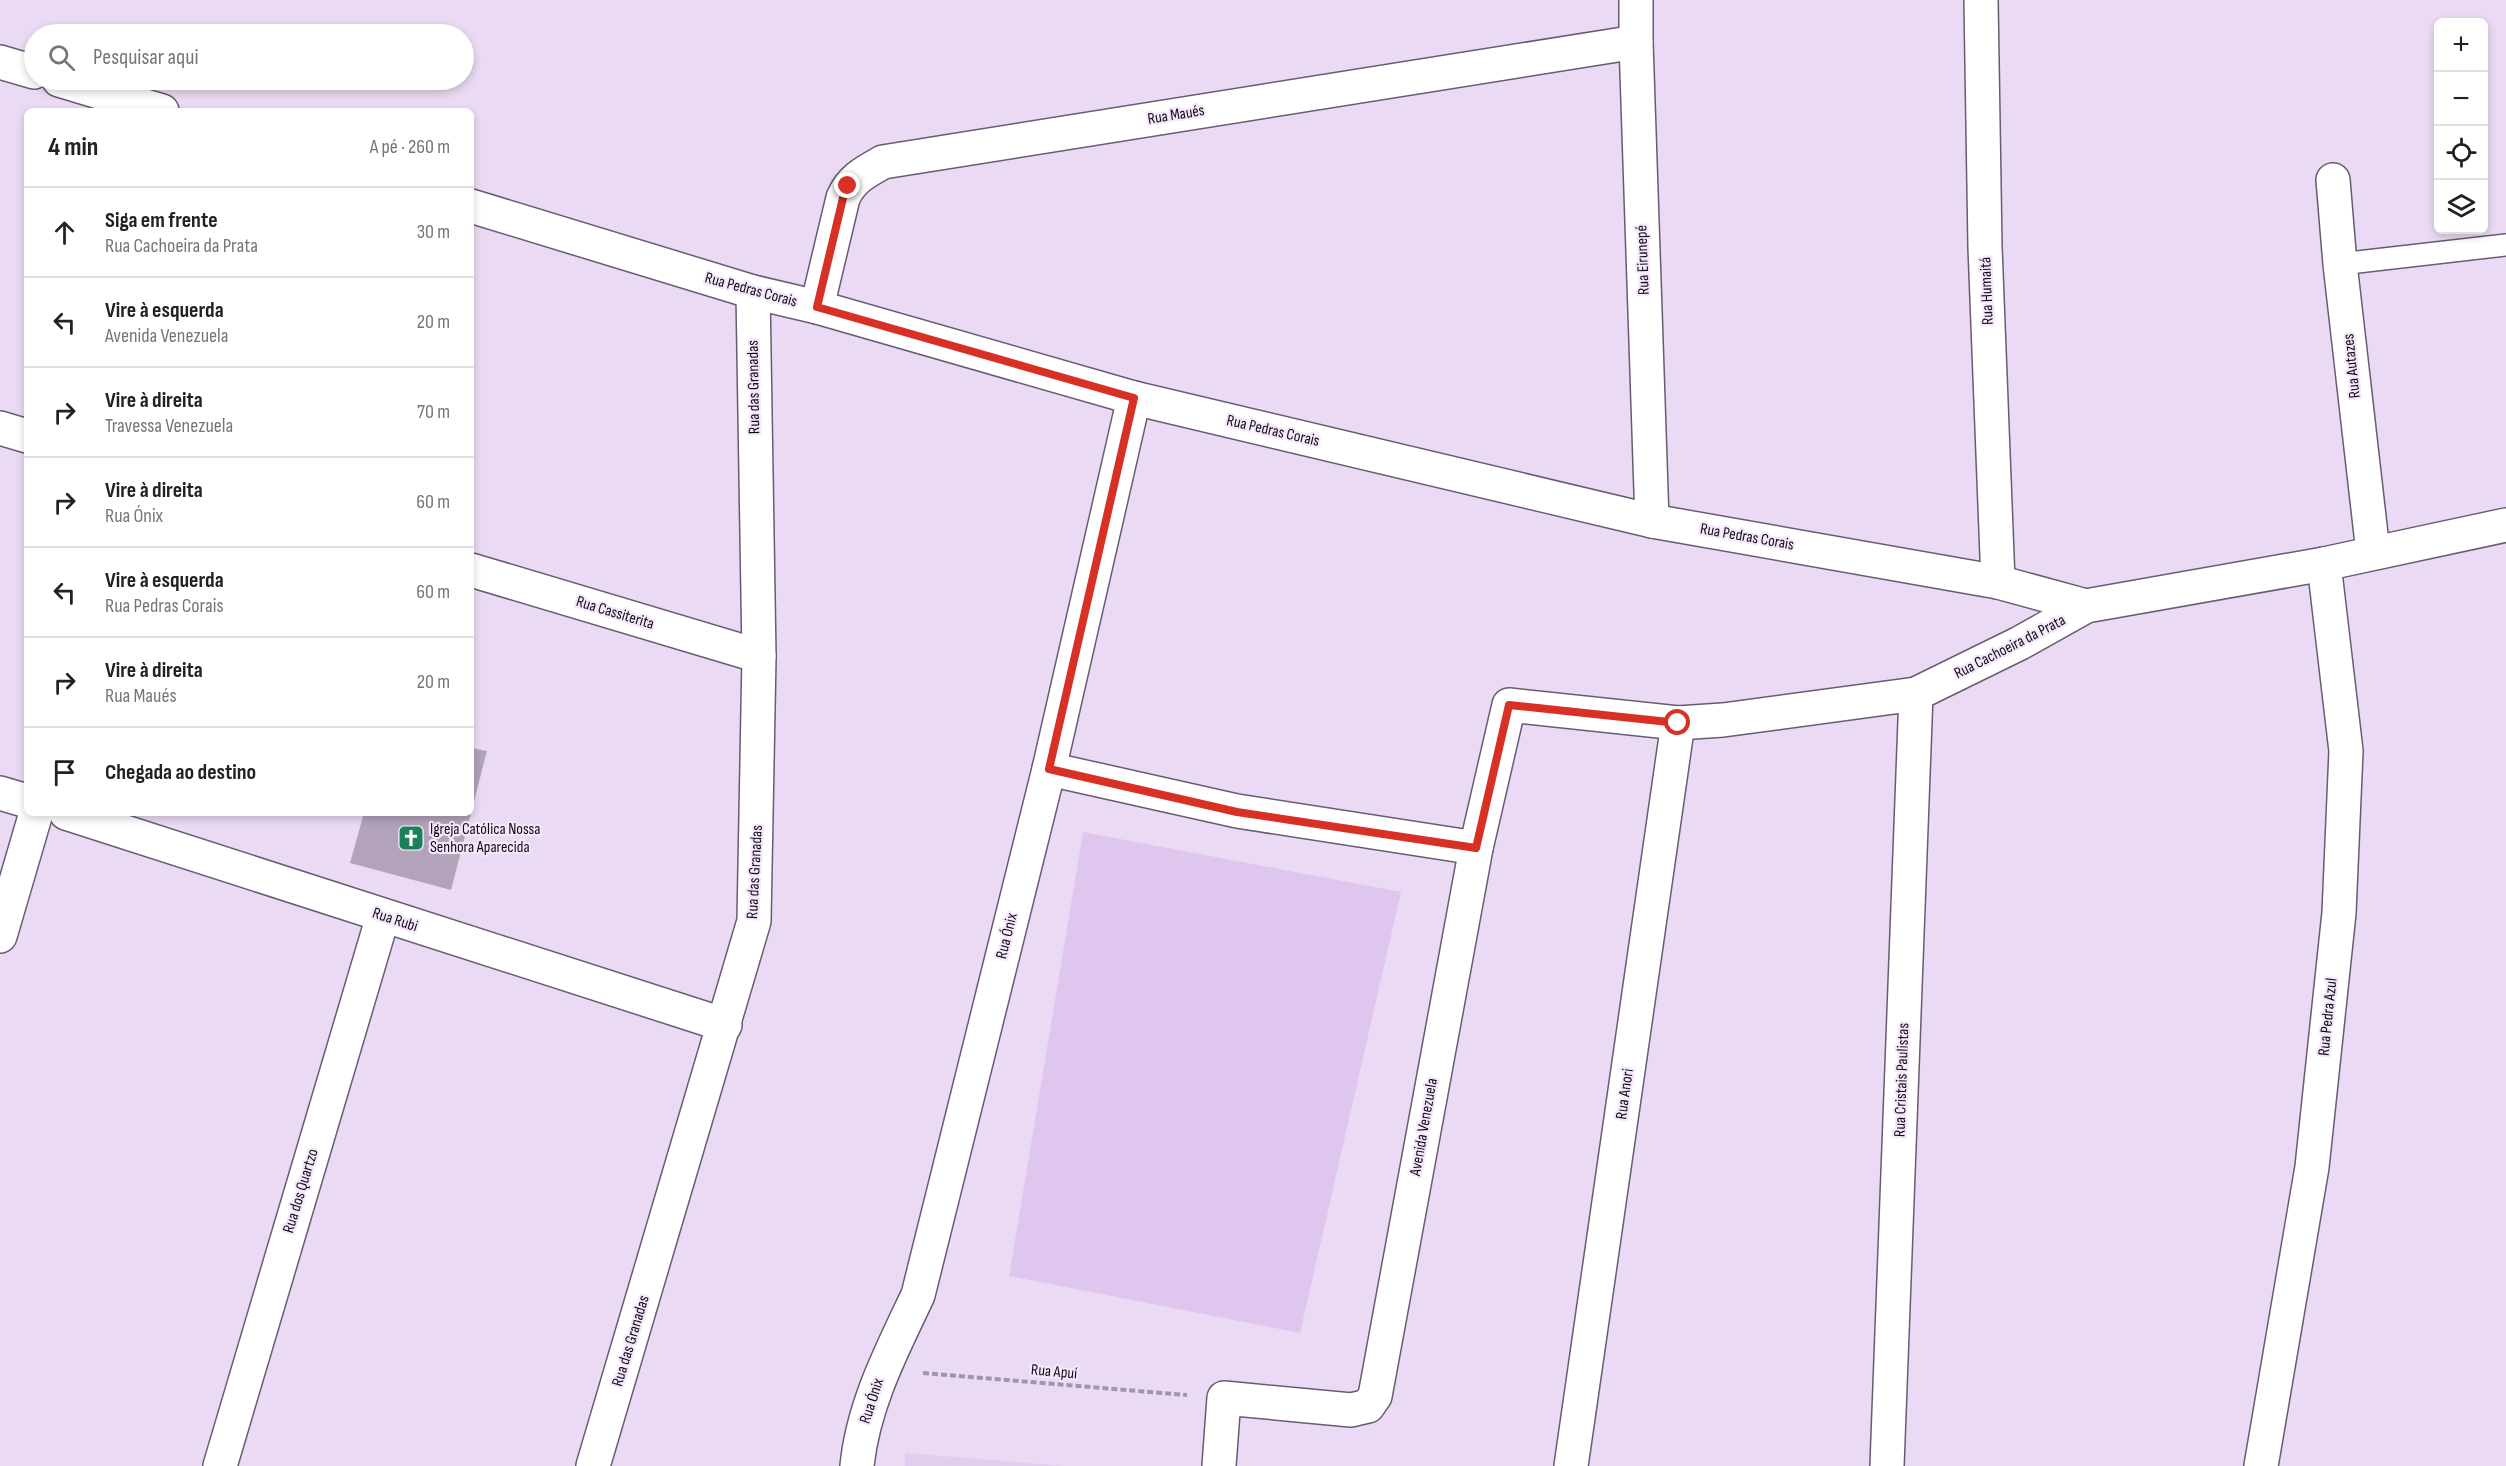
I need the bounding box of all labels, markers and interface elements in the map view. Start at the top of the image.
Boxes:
map controls [2434,18,2488,234]
button: + [2434,18,2488,72]
search box [24,24,474,90]
icon: search [45,41,78,74]
text: Pesquisar aqui [93,44,198,71]
button: − [2434,72,2488,126]
street label: Rua Maués [1146,101,1206,129]
button: locate [2434,126,2488,180]
text: 4 min [48,132,98,163]
text: A pé · 260 m [370,135,450,159]
route end [834,172,860,198]
button: layers [2434,180,2488,234]
text: Siga em frente [105,207,218,234]
icon: ahead [48,216,81,249]
text: 30 m [417,220,450,244]
street label: Rua Eirunepé [1632,225,1654,295]
text: Rua Cachoeira da Prata [105,234,258,258]
street label: Rua Humaitá [1976,257,1998,325]
street label: Rua Pedras Corais [703,269,800,312]
text: Vire à esquerda [105,297,224,324]
icon: left [48,306,81,339]
text: 20 m [417,310,450,334]
text: Avenida Venezuela [105,324,228,348]
street label: Rua Autazes [2339,332,2365,399]
street label: Rua das Granadas [744,340,764,434]
text: Vire à direita [105,387,203,414]
icon: right [48,396,81,429]
text: 70 m [417,400,450,424]
street label: Rua Pedras Corais [1225,411,1322,451]
text: Travessa Venezuela [105,414,233,438]
text: Vire à direita [105,477,203,504]
icon: right [48,486,81,519]
text: 60 m [416,490,450,514]
text: Rua Ónix [105,504,163,528]
street label: Rua Pedras Corais [1699,519,1796,555]
text: Vire à esquerda [105,567,224,594]
icon: left [48,576,81,609]
text: 60 m [416,580,450,604]
street label: Rua Cassiterita [574,592,656,634]
text: Rua Pedras Corais [105,594,224,618]
street label: Rua Cachoeira da Prata [1951,611,2069,683]
text: Vire à direita [105,657,203,684]
icon: right [48,666,81,699]
text: 20 m [417,670,450,694]
text: Rua Maués [105,684,177,708]
route start [1664,709,1690,735]
icon: arrive [48,756,81,789]
text: Chegada ao destino [105,759,256,786]
place label: Igreja Católica Nossa Senhora Aparecida [430,820,540,857]
church icon: Igreja Católica Nossa Senhora Aparecida [396,823,426,853]
street label: Rua das Granadas [743,824,767,919]
street label: Rua Rubi [370,904,420,936]
street label: Rua Ónix [992,911,1022,961]
street label: Rua Pedra Azul [2314,977,2342,1057]
street label: Rua Cristais Paulistas [1891,1022,1913,1137]
street label: Rua Anori [1612,1067,1638,1121]
street label: Avenida Venezuela [1406,1077,1442,1178]
street label: Rua dos Quartzo [279,1147,323,1235]
street label: Rua das Granadas [608,1293,654,1389]
street label: Rua Apuí [1030,1361,1078,1383]
street label: Rua Ónix [856,1376,888,1426]

